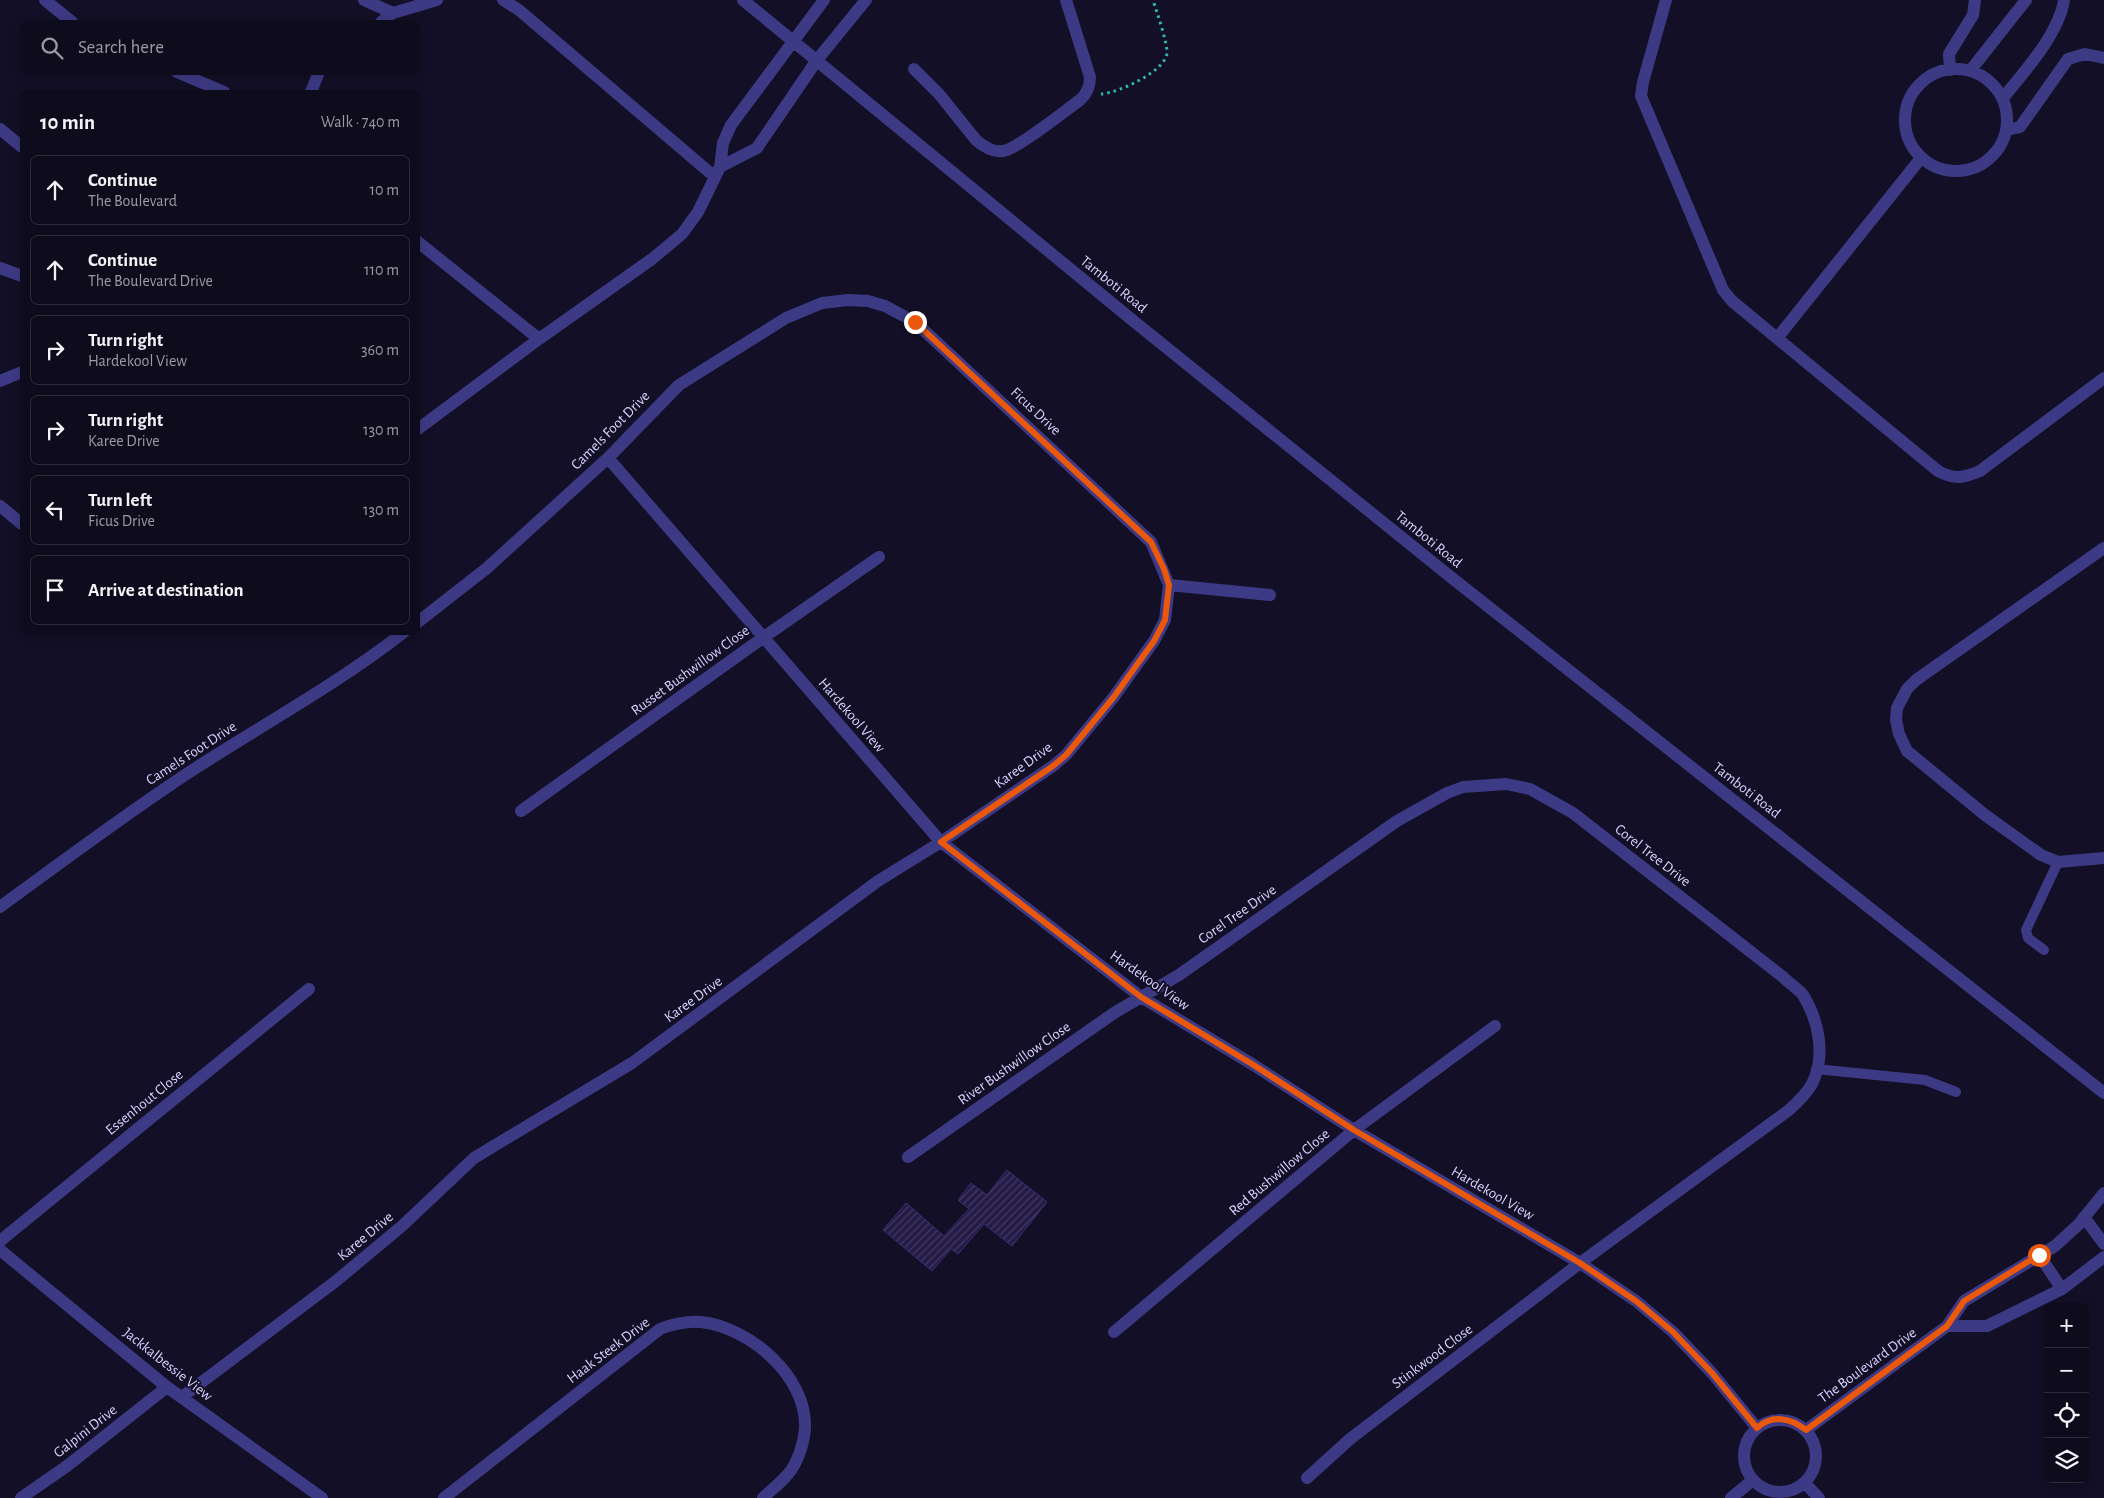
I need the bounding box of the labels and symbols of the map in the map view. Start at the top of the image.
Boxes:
street label: Tamboti Road [1078,253,1150,316]
route end [904,311,927,334]
street label: Ficus Drive [1008,384,1064,438]
street label: Camels Foot Drive [568,388,653,473]
street label: Tamboti Road [1393,508,1465,571]
street label: Russet Bushwillow Close [628,623,752,718]
street label: Hardekool View [815,675,888,755]
street label: Camels Foot Drive [143,719,239,788]
street label: Karee Drive [992,740,1055,791]
street label: Tamboti Road [1710,760,1783,821]
street label: Corel Tree Drive [1612,821,1693,889]
street label: Corel Tree Drive [1196,882,1279,947]
street label: Hardekool View [1107,948,1192,1013]
street label: Karee Drive [662,974,725,1025]
street label: River Bushwillow Close [955,1019,1073,1108]
street label: Essenhout Close [103,1067,186,1138]
street label: Red Bushwillow Close [1226,1126,1332,1219]
street label: Hardekool View [1449,1164,1537,1223]
street label: Karee Drive [335,1209,396,1264]
route start [2028,1244,2051,1267]
street label: Haak Steek Drive [564,1315,652,1386]
street label: Stinkwood Close [1389,1321,1475,1391]
street label: Jackkalbessie View [120,1325,215,1404]
street label: The Boulevard Drive [1816,1325,1919,1406]
street label: Galpini Drive [51,1402,120,1461]

